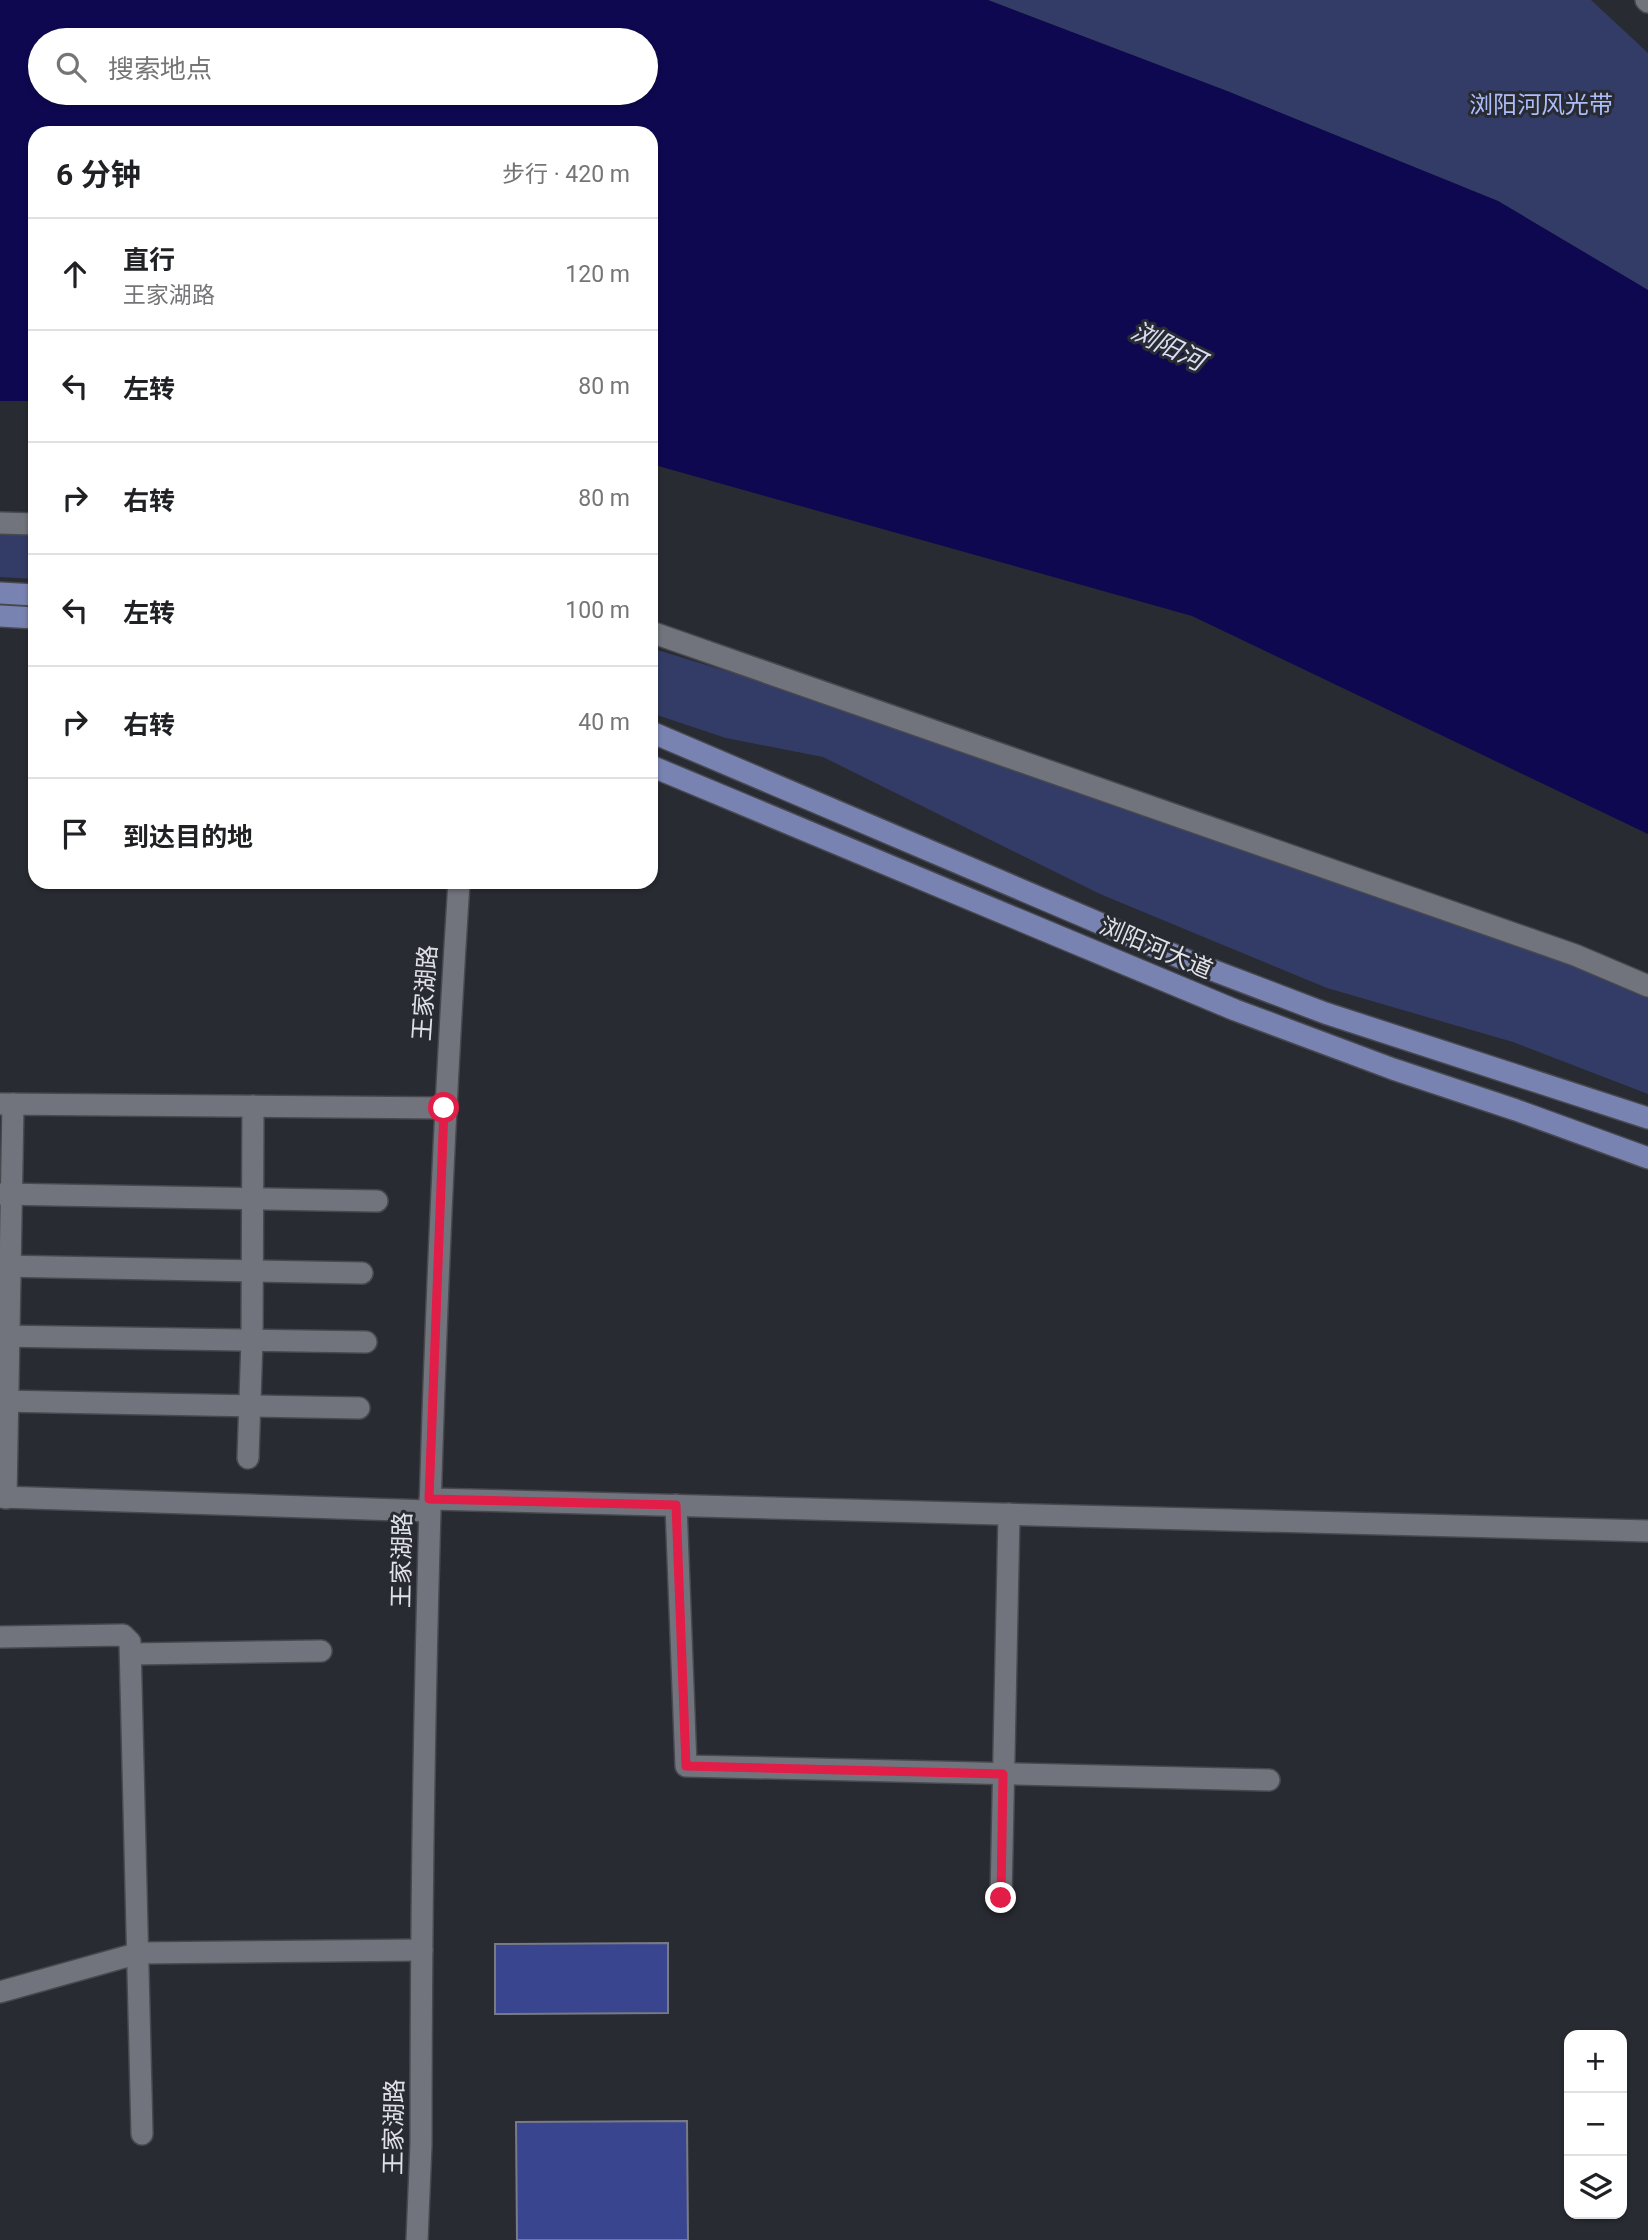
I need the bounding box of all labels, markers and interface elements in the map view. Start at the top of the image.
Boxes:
search box [28,28,658,105]
icon: search [52,48,90,86]
text: 搜索地点 [108,54,212,84]
park label: 浏阳河风光带 [1469,91,1613,119]
text: 6 分钟 [56,157,141,192]
text: 步行 · 420 m [502,161,630,188]
text: 直行 [123,245,175,275]
icon: ahead [56,255,94,293]
text: 120 m [565,261,630,288]
text: 王家湖路 [123,282,215,309]
water label: 浏阳河 [1126,315,1214,379]
icon: left [56,367,94,405]
text: 80 m [578,373,630,400]
text: 左转 [123,374,175,404]
icon: right [56,479,94,517]
text: 80 m [578,485,630,512]
text: 右转 [123,486,175,516]
icon: left [56,591,94,629]
text: 100 m [565,597,630,624]
text: 左转 [123,598,175,628]
icon: right [56,703,94,741]
text: 40 m [578,709,630,736]
text: 右转 [123,710,175,740]
icon: arrive [56,815,94,853]
text: 到达目的地 [123,822,253,852]
street label: 浏阳河大道 [1095,912,1217,984]
street label: 王家湖路 [408,944,442,1042]
route start [428,1092,459,1123]
street label: 王家湖路 [387,1512,417,1608]
route end [985,1882,1016,1913]
map controls [1564,2030,1627,2219]
button: + [1564,2030,1627,2093]
street label: 王家湖路 [379,2079,409,2175]
button: − [1564,2093,1627,2156]
button: layers [1564,2156,1627,2219]

